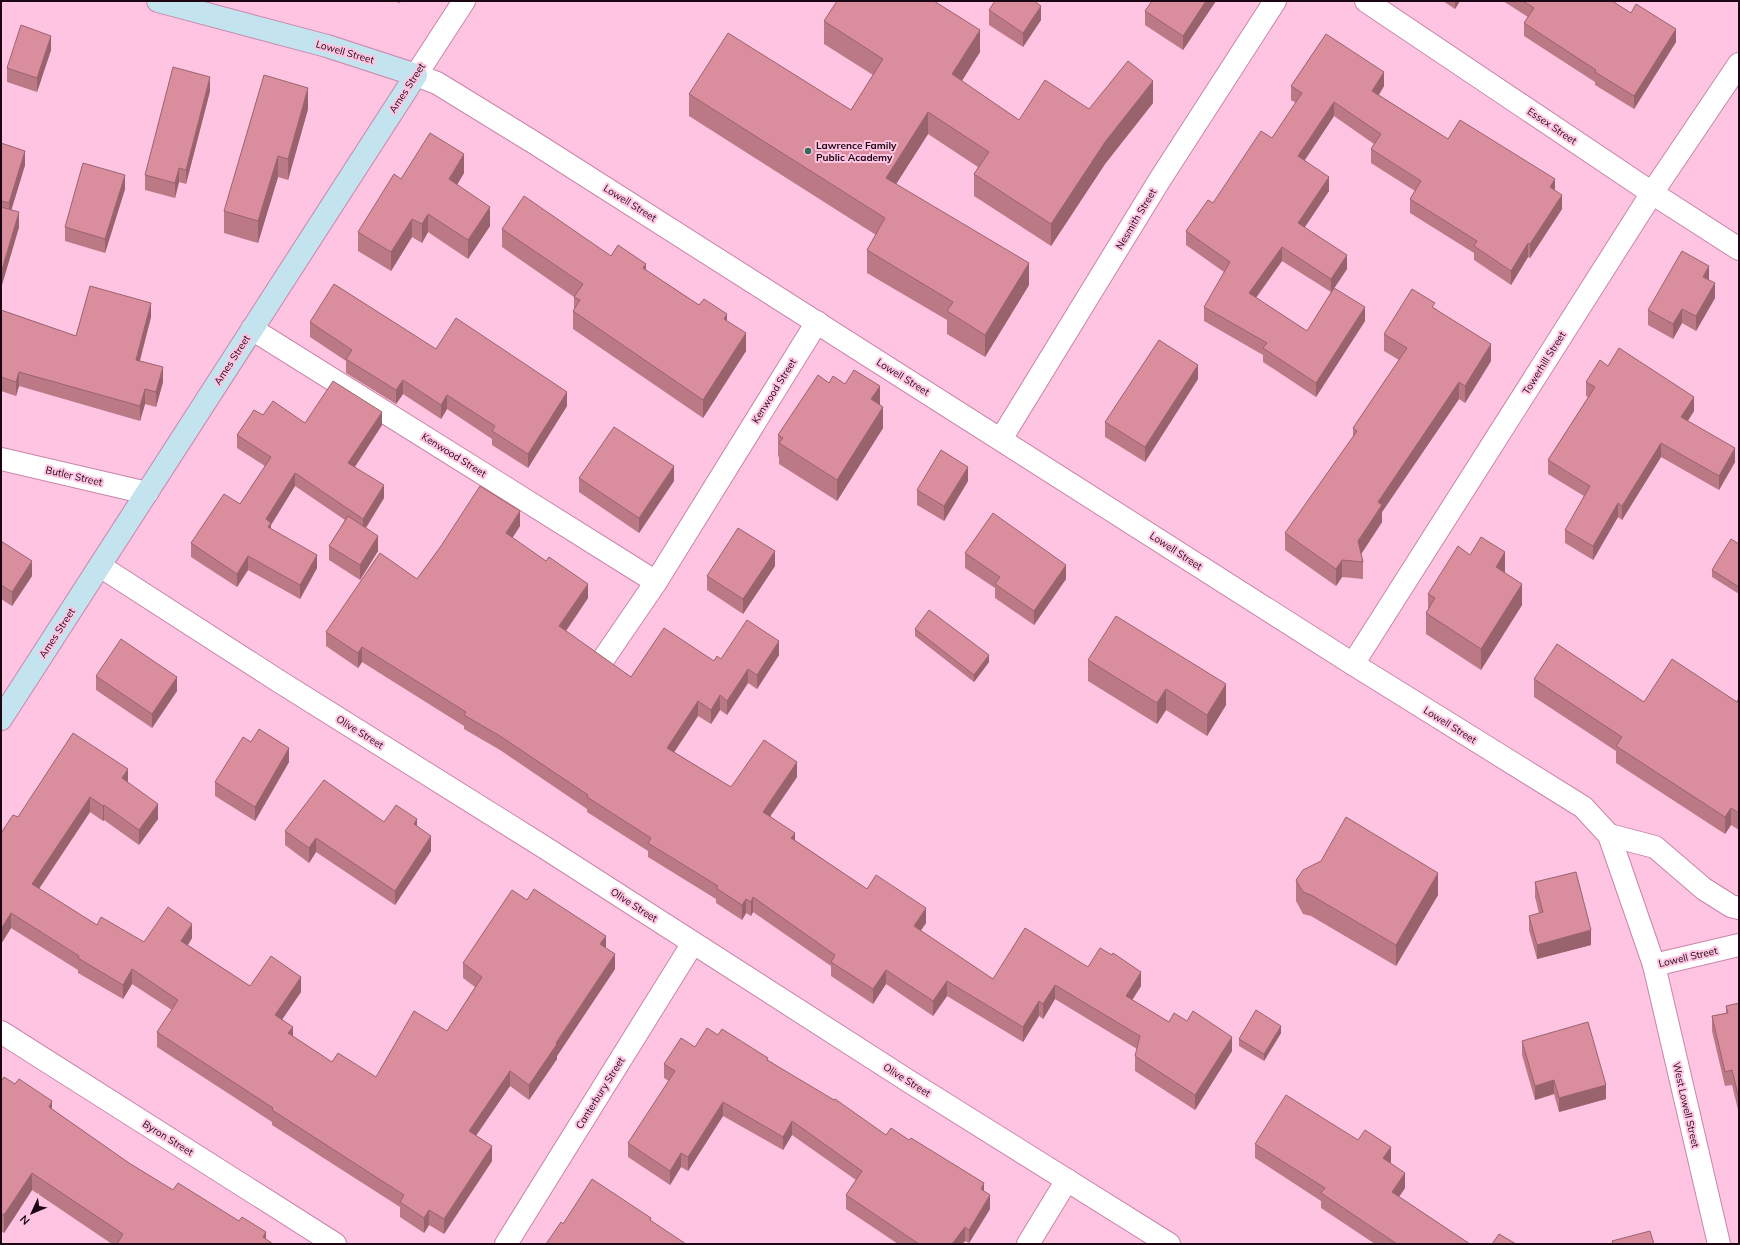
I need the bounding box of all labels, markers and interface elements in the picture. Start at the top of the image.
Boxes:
street label: Lowell Street [314,37,376,67]
street label: Ames Street [386,60,428,115]
street label: Essex Street [1525,105,1580,148]
place label: Lawrence Family Public Academy [816,139,897,164]
marker: Lawrence Family Public Academy [803,146,813,156]
street label: Lowell Street [601,182,659,225]
street label: Nesmith Street [1113,186,1160,252]
street label: Towerhill Street [1519,329,1569,397]
street label: Ames Street [211,332,253,387]
street label: Kenwood Street [749,356,799,426]
street label: Lowell Street [874,356,932,399]
street label: Kenwood Street [419,430,489,480]
street label: Butler Street [44,463,104,489]
street label: Lowell Street [1147,529,1205,573]
street label: Ames Street [36,605,78,660]
street label: Lowell Street [1421,704,1479,747]
street label: Olive Street [334,712,387,752]
street label: Olive Street [608,885,660,925]
street label: Lowell Street [1657,944,1719,970]
street label: Canterbury Street [573,1054,628,1131]
street label: Olive Street [881,1060,934,1100]
street label: West Lowell Street [1670,1061,1702,1149]
street label: Byron Street [140,1117,196,1159]
north arrow [12,1193,52,1233]
text: N [17,1212,33,1228]

